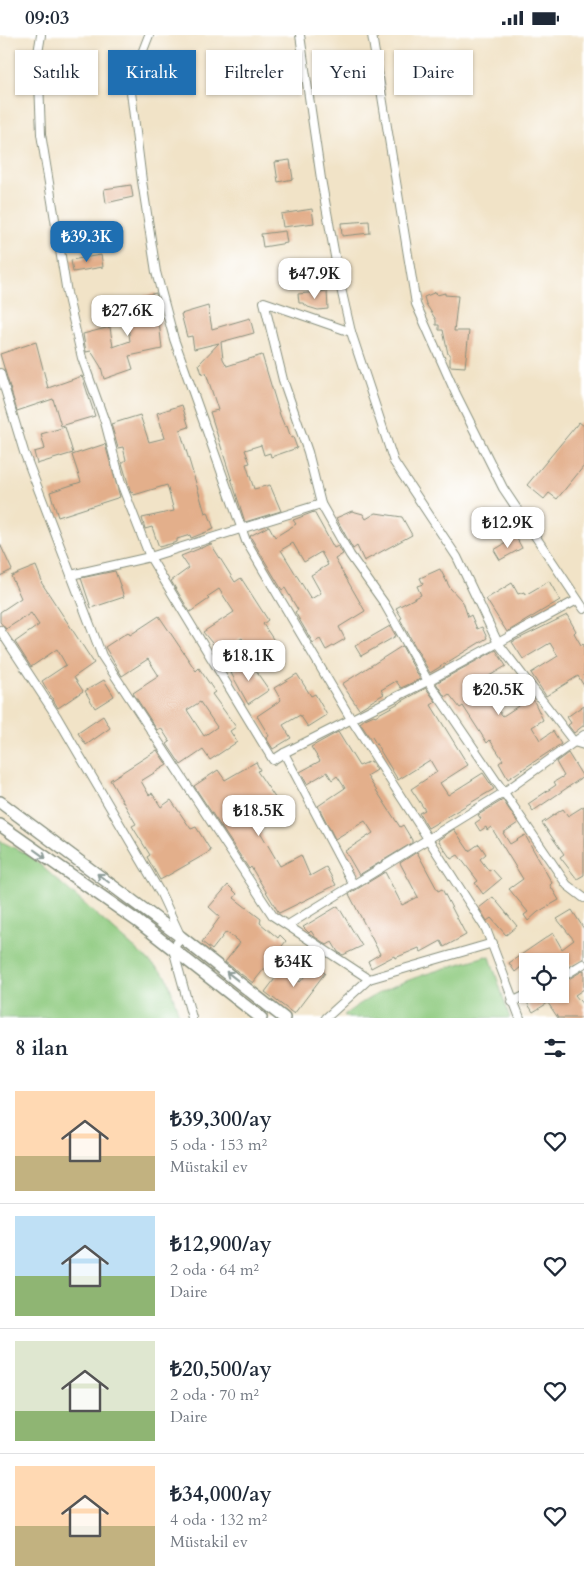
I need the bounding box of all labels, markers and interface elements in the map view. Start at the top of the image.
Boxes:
text: 09:03 [25,5,69,31]
chip: Satılık [15,50,98,95]
chip: Kiralık [108,50,196,95]
chip: Filtreler [206,50,302,95]
chip: Yeni [312,50,384,95]
chip: Daire [394,50,473,95]
pin: ₺39.3K [46,221,128,263]
text: ₺39.3K [61,226,113,248]
pin: ₺47.9K [274,257,356,300]
text: ₺47.9K [289,263,341,285]
pin: ₺27.6K [87,295,169,337]
text: ₺27.6K [102,300,154,322]
pin: ₺12.9K [467,507,549,549]
text: ₺12.9K [482,512,534,534]
pin: ₺18.1K [208,639,290,682]
text: ₺18.1K [223,645,275,667]
pin: ₺20.5K [458,673,540,716]
text: ₺20.5K [473,679,525,701]
pin: ₺18.5K [218,795,300,837]
text: ₺18.5K [233,800,285,822]
one-way arrow [33,849,47,859]
one-way arrow [97,873,110,884]
pin: ₺34K [264,945,324,988]
text: ₺34K [275,951,313,973]
map controls [519,953,569,1003]
button: locate [519,953,569,1003]
one-way arrow [226,971,239,982]
text: 8 ilan [15,1034,68,1063]
icon: filters [541,1034,569,1062]
text: ₺39,300/ay [170,1105,272,1134]
icon: home [55,1111,115,1171]
icon: heart [541,1127,569,1155]
text: 5 oda · 153 m² [170,1134,267,1156]
text: Müstakil ev [170,1156,248,1178]
text: ₺12,900/ay [170,1230,272,1259]
icon: home [55,1236,115,1296]
icon: heart [541,1252,569,1280]
text: 2 oda · 64 m² [170,1259,259,1281]
text: Daire [170,1281,208,1303]
text: ₺20,500/ay [170,1355,272,1384]
icon: home [55,1361,115,1421]
icon: heart [541,1377,569,1405]
text: 2 oda · 70 m² [170,1384,259,1406]
text: Daire [170,1406,208,1428]
text: ₺34,000/ay [170,1480,272,1509]
icon: home [55,1486,115,1546]
icon: heart [541,1502,569,1530]
text: 4 oda · 132 m² [170,1509,267,1531]
text: Müstakil ev [170,1531,248,1553]

